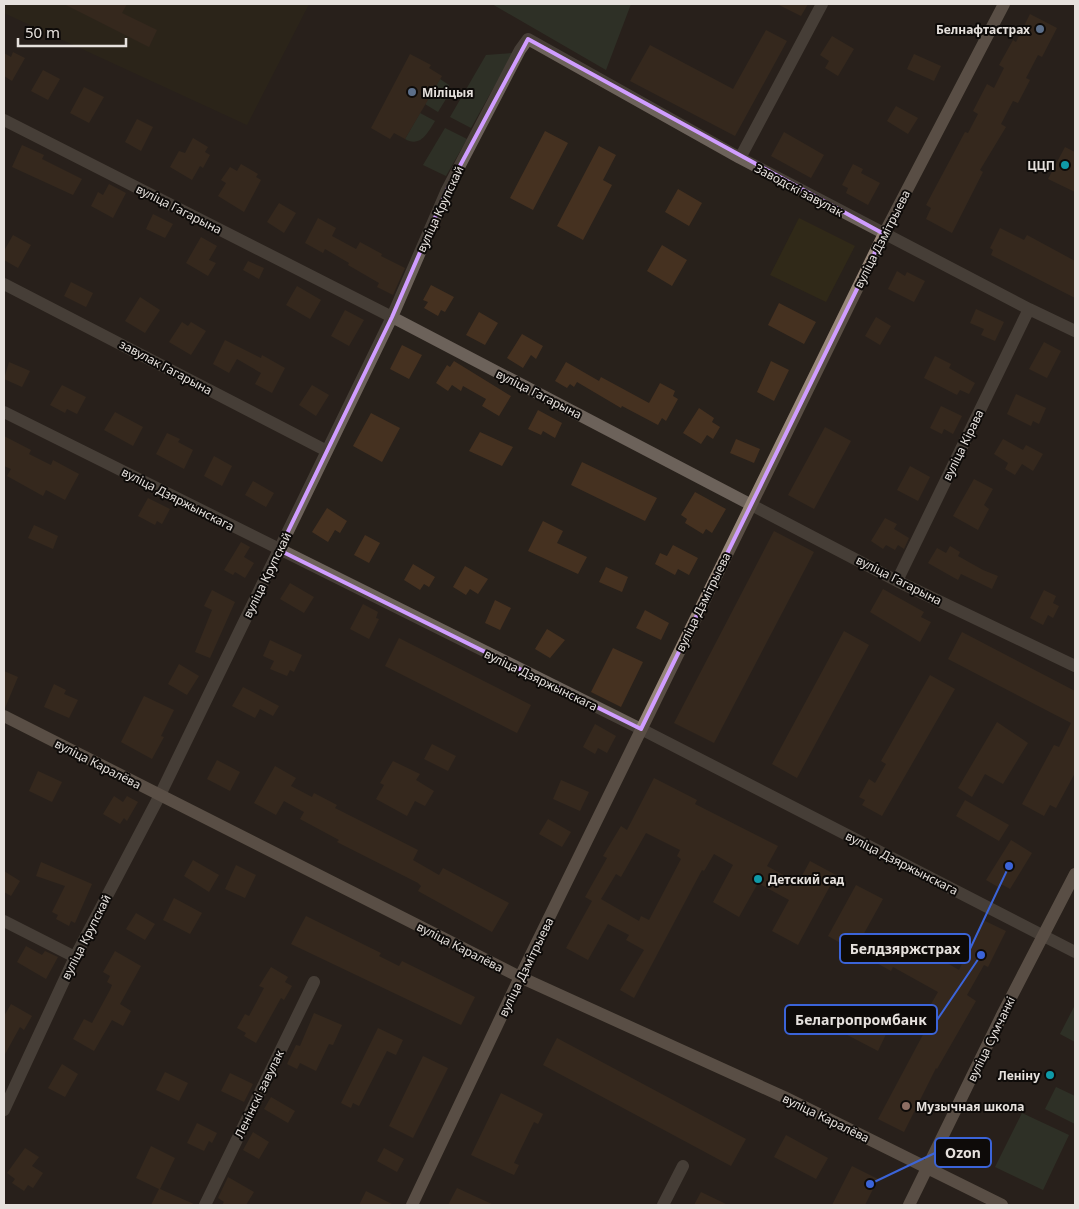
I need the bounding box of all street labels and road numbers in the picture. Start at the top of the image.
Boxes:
street label: Заводскі завулак [752,160,847,221]
street label: вуліца Крупскай [413,163,467,255]
street label: вуліца Гагарына [133,180,225,238]
street label: вуліца Дзмітрыева [850,187,914,291]
street label: завулак Гагарына [117,335,215,399]
street label: вуліца Гагарына [493,365,585,423]
street label: вуліца Кірава [938,406,988,484]
street label: вуліца Дзяржынскага [119,463,237,535]
street label: вуліца Крупскай [239,529,295,621]
street label: вуліца Дзмітрыева [672,550,734,654]
street label: вуліца Гагарына [853,551,945,609]
street label: вуліца Дзяржынскага [481,645,601,715]
street label: вуліца Каралёва [52,735,144,793]
street label: вуліца Дзяржынскага [843,827,961,899]
street label: вуліца Крупскай [57,892,115,982]
street label: вуліца Дзмітрыева [495,915,557,1019]
street label: вуліца Каралёва [414,918,506,976]
street label: вуліца Сумчанкі [963,993,1019,1085]
street label: Ленінскі завулак [230,1047,288,1141]
street label: вуліца Каралёва [780,1090,872,1146]

